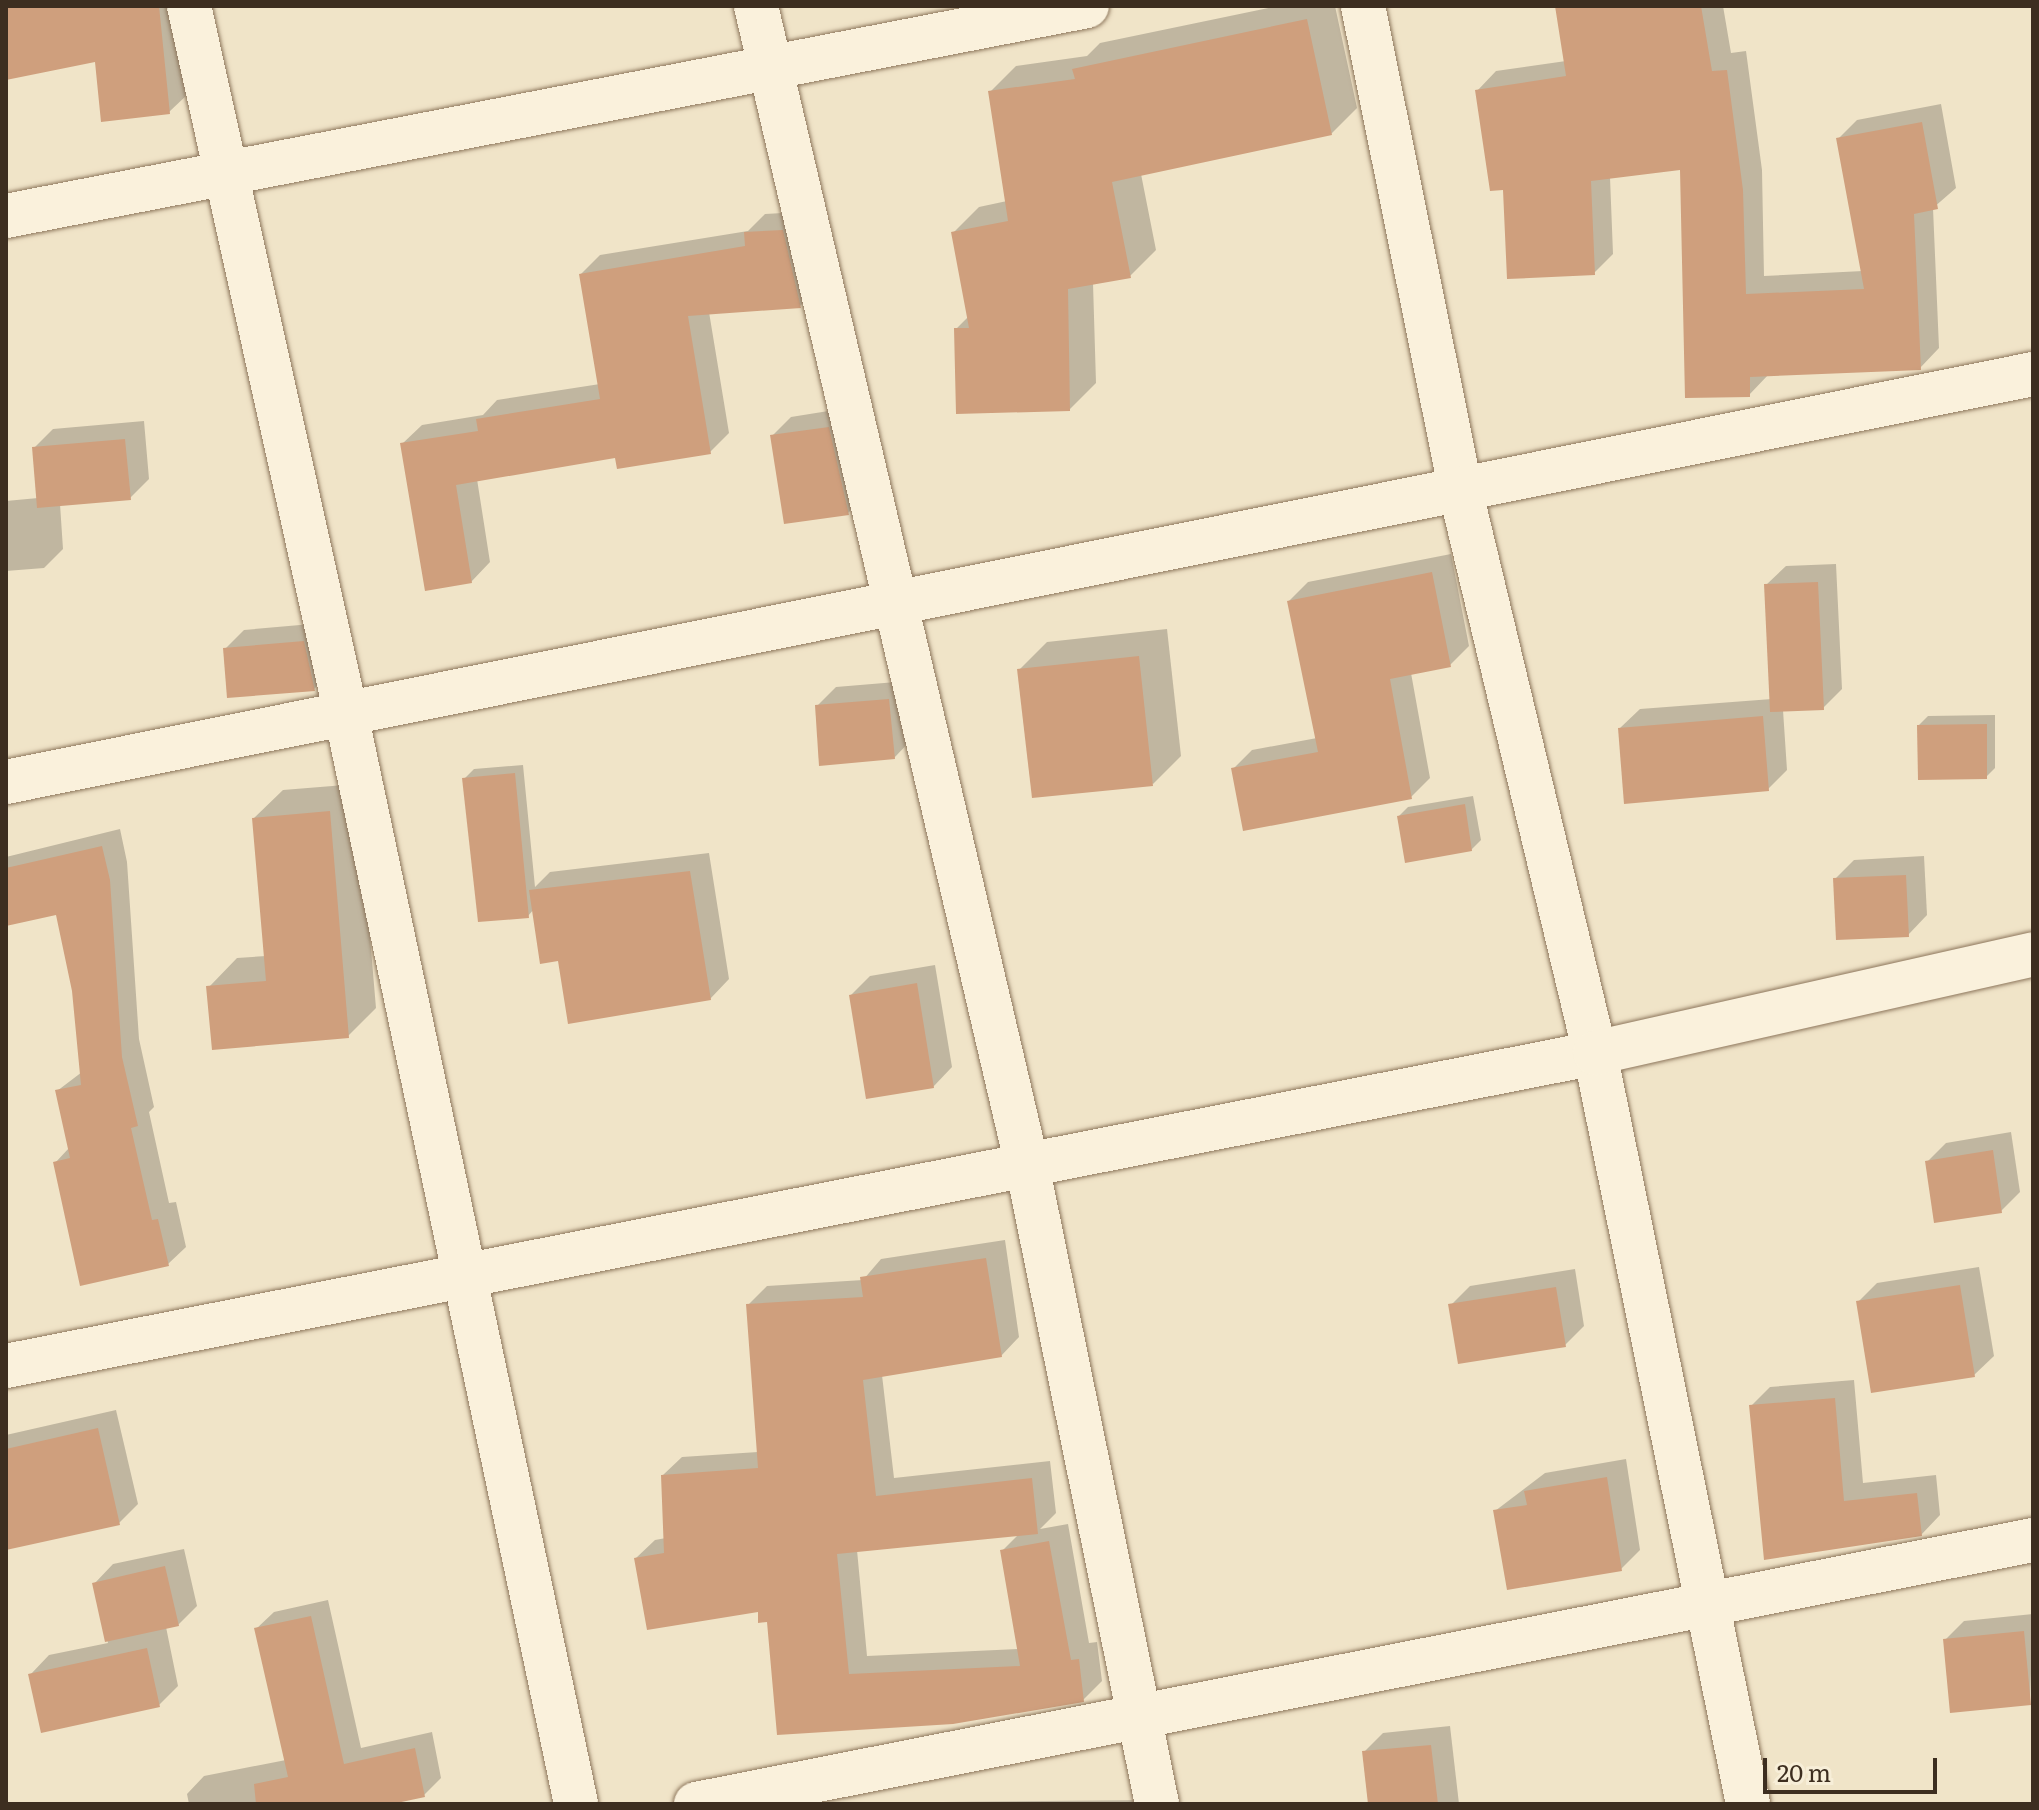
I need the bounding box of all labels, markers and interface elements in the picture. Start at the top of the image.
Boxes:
scale bar [1767,1742,1941,1792]
text: 20 m [1777,1754,1831,1789]

